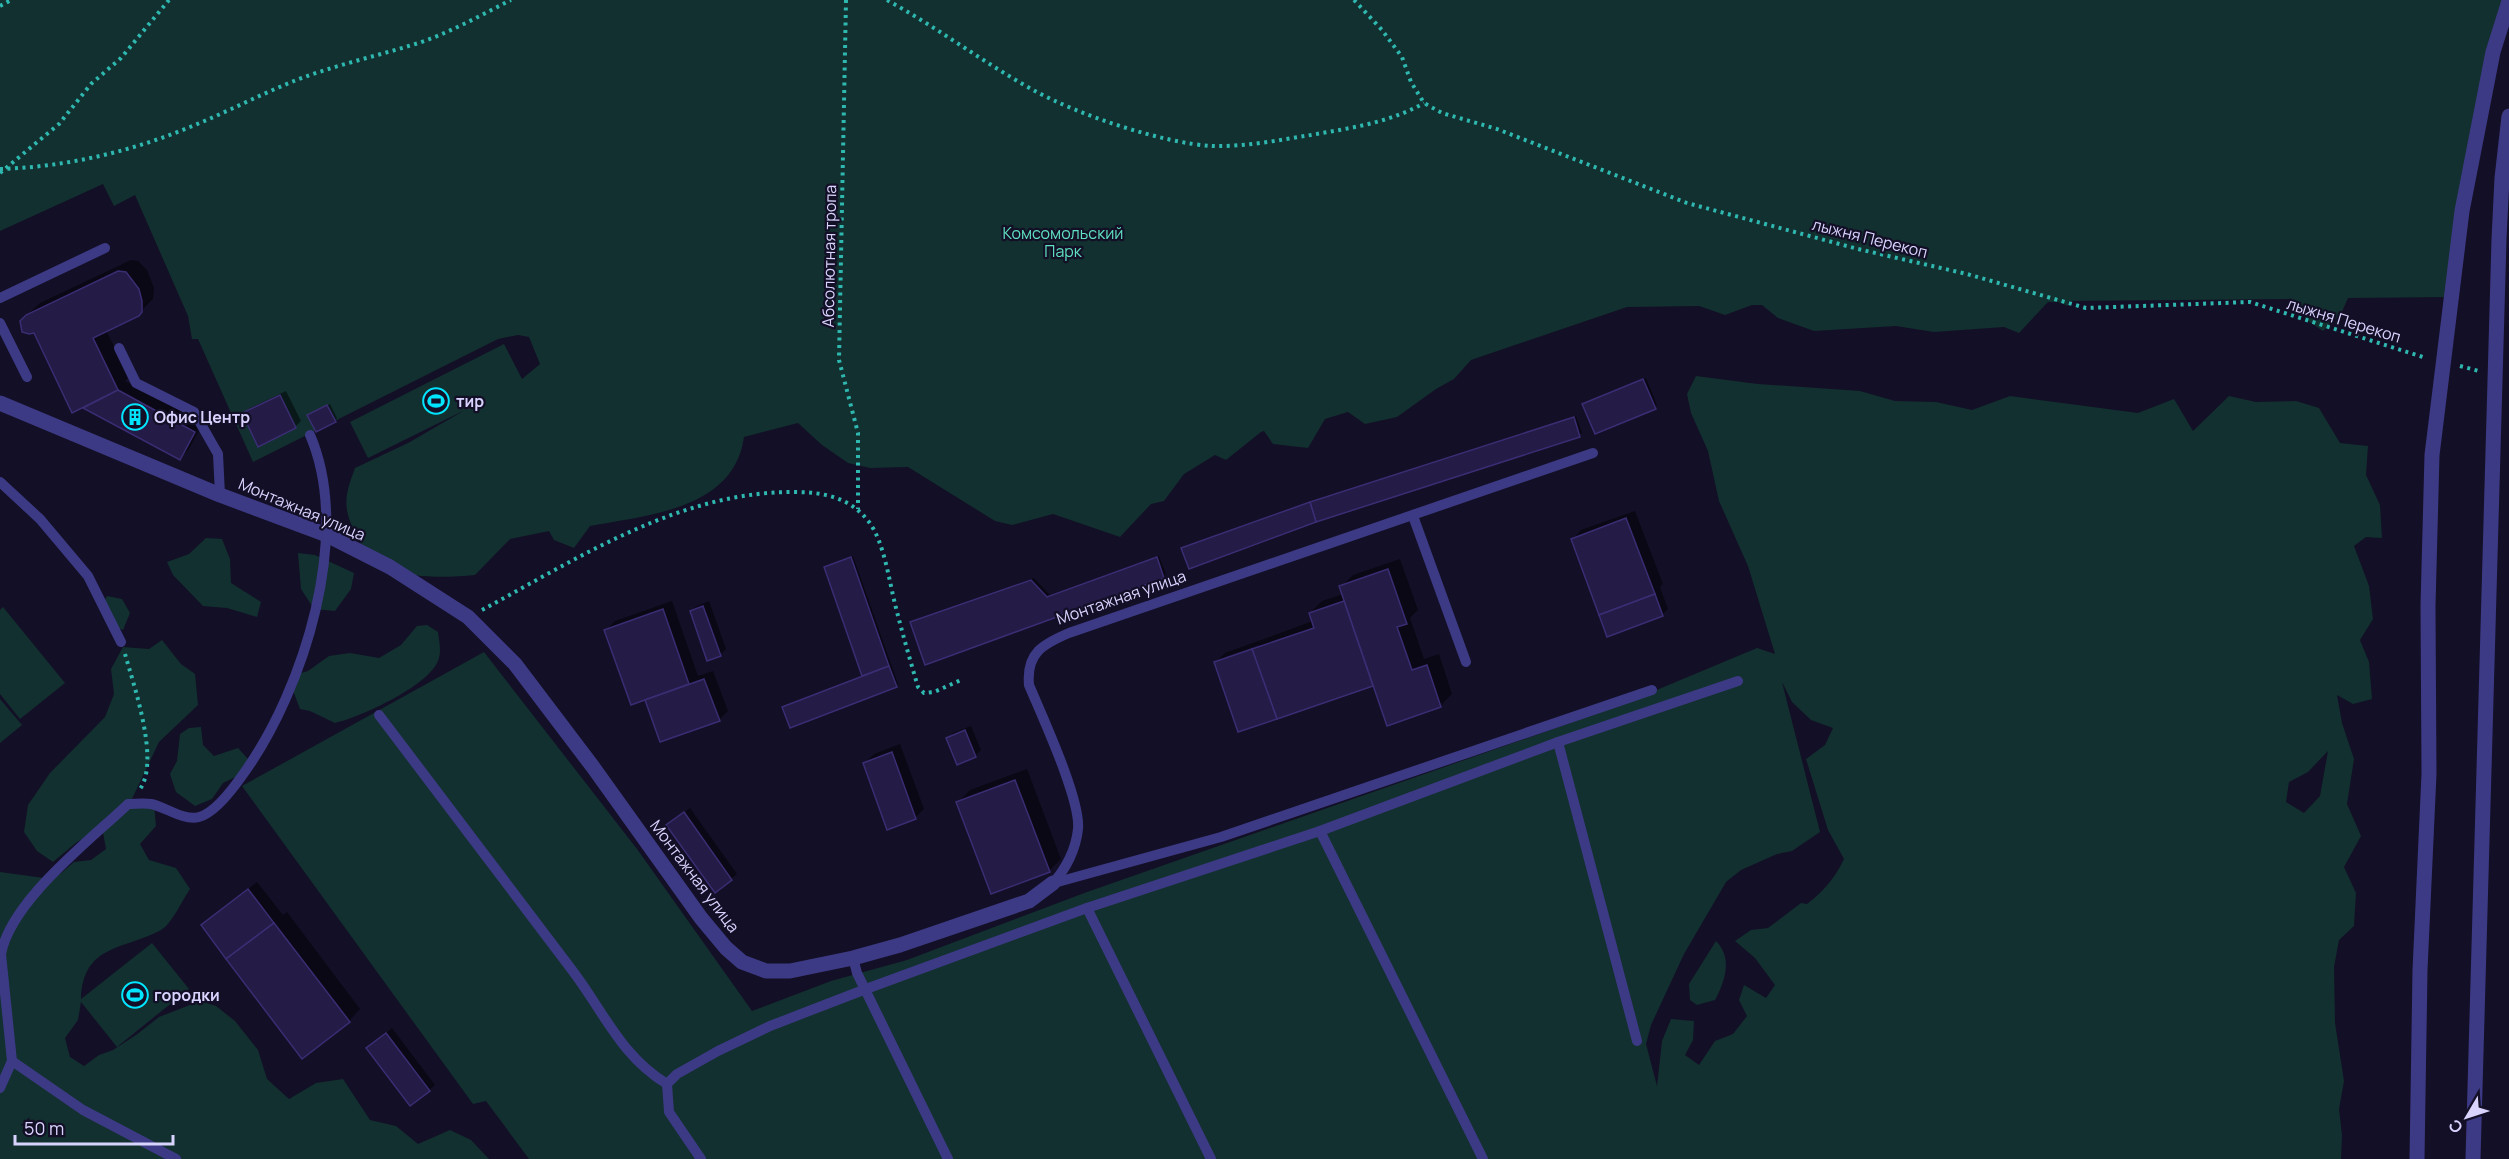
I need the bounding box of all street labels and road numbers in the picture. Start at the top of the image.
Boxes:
street label: Абсолютная тропа [817,184,841,328]
street label: лыжня Перекоп [1810,213,1930,263]
street label: лыжня Перекоп [2284,292,2404,348]
street label: Монтажная улица [235,472,369,546]
street label: Монтажная улица [1053,564,1189,630]
street label: Монтажная улица [645,815,745,937]

